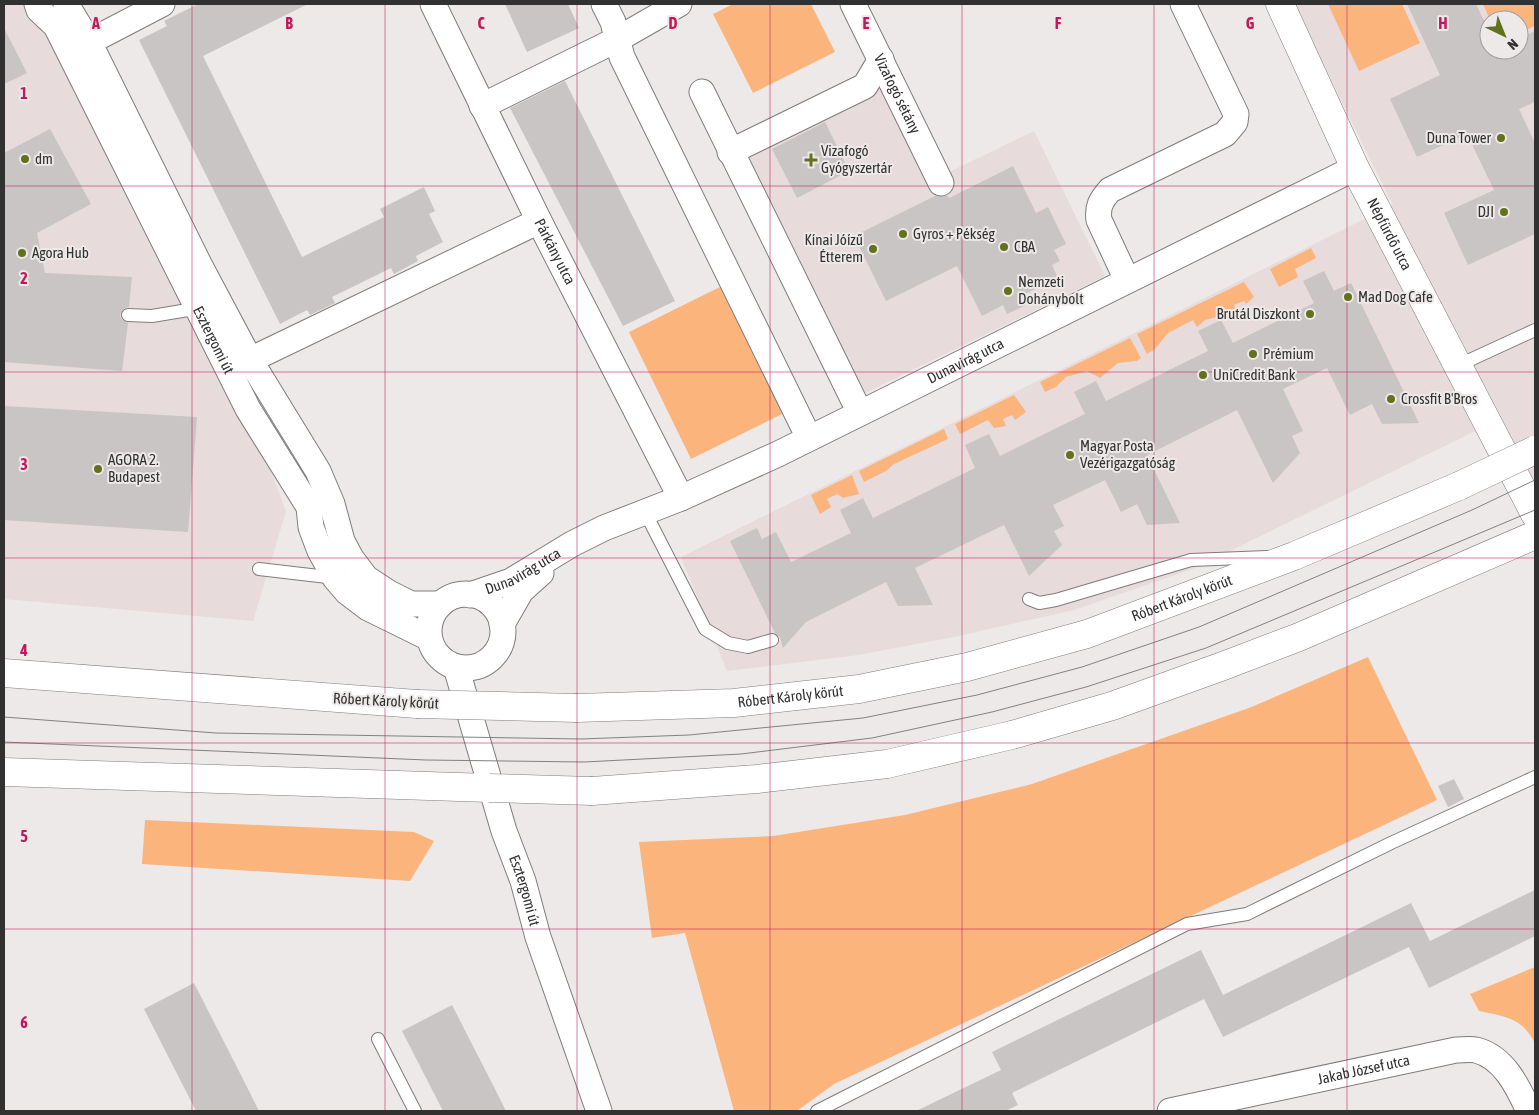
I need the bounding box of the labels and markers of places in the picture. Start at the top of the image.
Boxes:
place label: Duna Tower [1426,129,1492,146]
marker: Duna Tower [1495,132,1507,144]
place label: Vizafogó Gyógyszertár [821,142,893,176]
place label: dm [35,150,53,167]
marker: dm [19,153,31,165]
marker: Vizafogó Gyógyszertár [805,154,817,166]
place label: DJI [1477,203,1494,220]
marker: DJI [1498,206,1510,218]
place label: Gyros + Pékség [913,225,996,242]
marker: Gyros + Pékség [897,228,909,240]
place label: Kínai Jóízű Étterem [804,231,863,265]
place label: CBA [1014,238,1036,255]
marker: CBA [998,241,1010,253]
marker: Kínai Jóízű Étterem [867,243,879,255]
place label: Agora Hub [32,244,89,261]
marker: Agora Hub [16,247,28,259]
place label: Nemzeti Dohánybolt [1018,273,1084,307]
marker: Nemzeti Dohánybolt [1002,285,1014,297]
place label: Mad Dog Cafe [1358,288,1433,305]
marker: Mad Dog Cafe [1342,291,1354,303]
place label: Brutál Diszkont [1216,305,1300,322]
marker: Brutál Diszkont [1304,308,1316,320]
place label: Prémium [1263,345,1314,362]
marker: Prémium [1247,348,1259,360]
place label: UniCredit Bank [1213,366,1296,383]
marker: UniCredit Bank [1197,369,1209,381]
place label: Crossfit B'Bros [1401,390,1477,407]
marker: Crossfit B'Bros [1385,393,1397,405]
place label: Magyar Posta Vezérigazgatóság [1080,437,1176,471]
marker: Magyar Posta Vezérigazgatóság [1064,449,1076,461]
place label: AGORA 2. Budapest [108,451,160,485]
marker: AGORA 2. Budapest [92,463,104,475]

